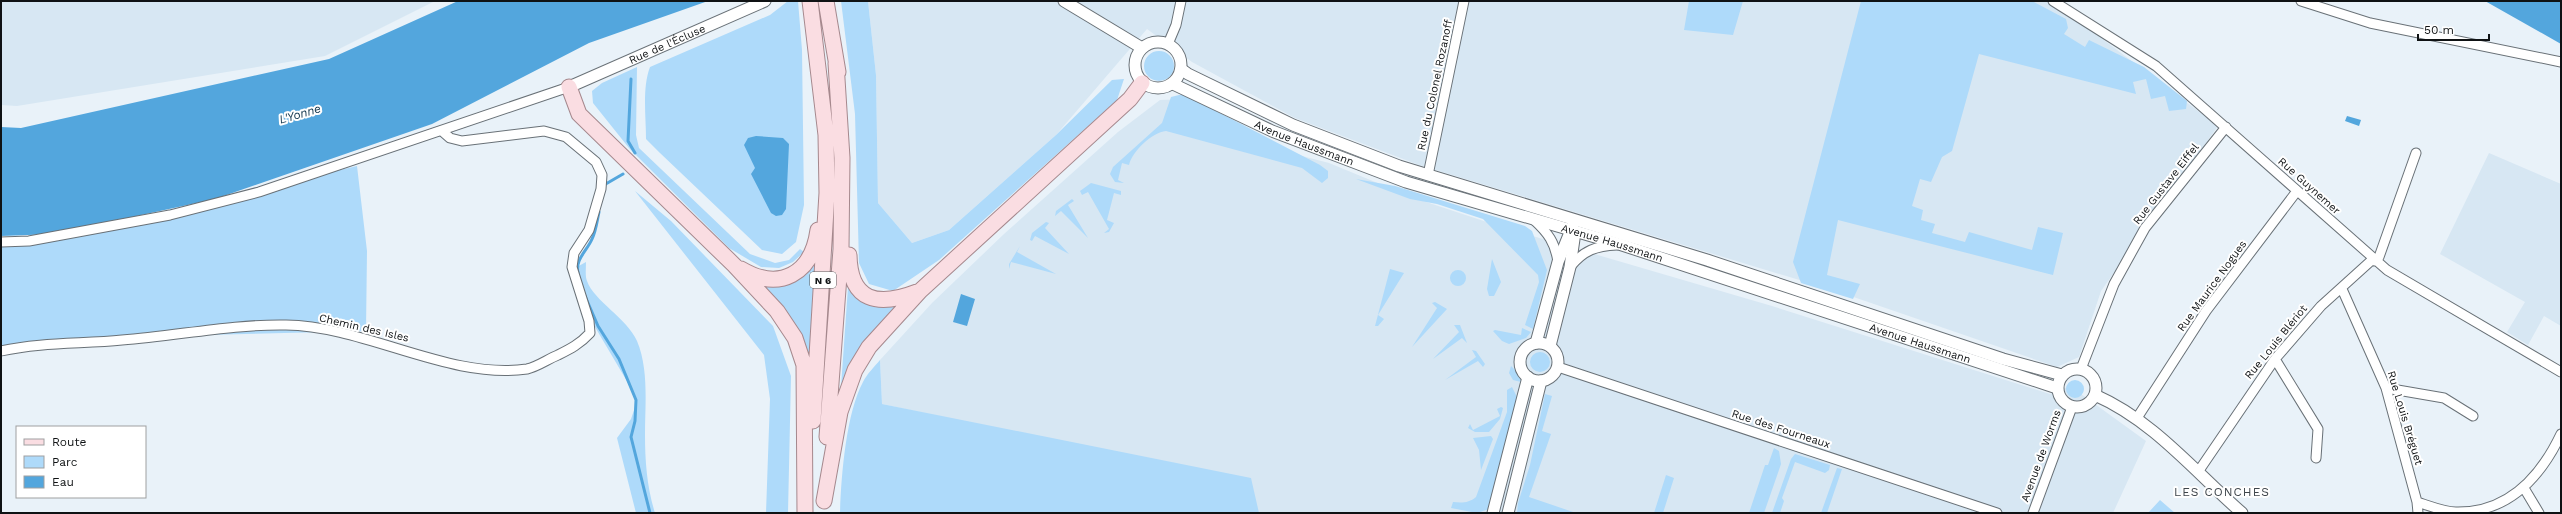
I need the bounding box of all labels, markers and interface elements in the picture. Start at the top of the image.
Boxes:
scale bar [2418,16,2489,42]
street label: Rue du Colonel Rozanoff [1415,18,1455,152]
street label: Rue de l'Écluse [627,22,707,66]
text: 50 m [2424,23,2454,37]
water label: L'Yonne [277,101,323,127]
street label: Avenue Haussmann [1253,117,1356,168]
street label: Rue Gustave Eiffel [2130,140,2202,227]
street label: Rue Guynemer [2275,155,2343,218]
street label: Avenue Haussmann [1560,221,1665,265]
street label: Rue Maurice Nogues [2175,238,2250,334]
road number: N 6 [810,272,836,288]
street label: Rue Louis Blériot [2242,302,2310,382]
street label: Chemin des Isles [318,311,410,345]
street label: Avenue Haussmann [1868,320,1973,366]
street label: Rue Louis Bréguet [2385,369,2426,467]
street label: Rue des Fourneaux [1730,407,1832,451]
street label: Avenue de Worms [2018,408,2064,504]
legend [16,426,146,498]
text: Route [52,435,86,449]
text: Parc [52,455,78,469]
text: Eau [52,475,74,489]
district label: LES CONCHES [2174,485,2270,499]

